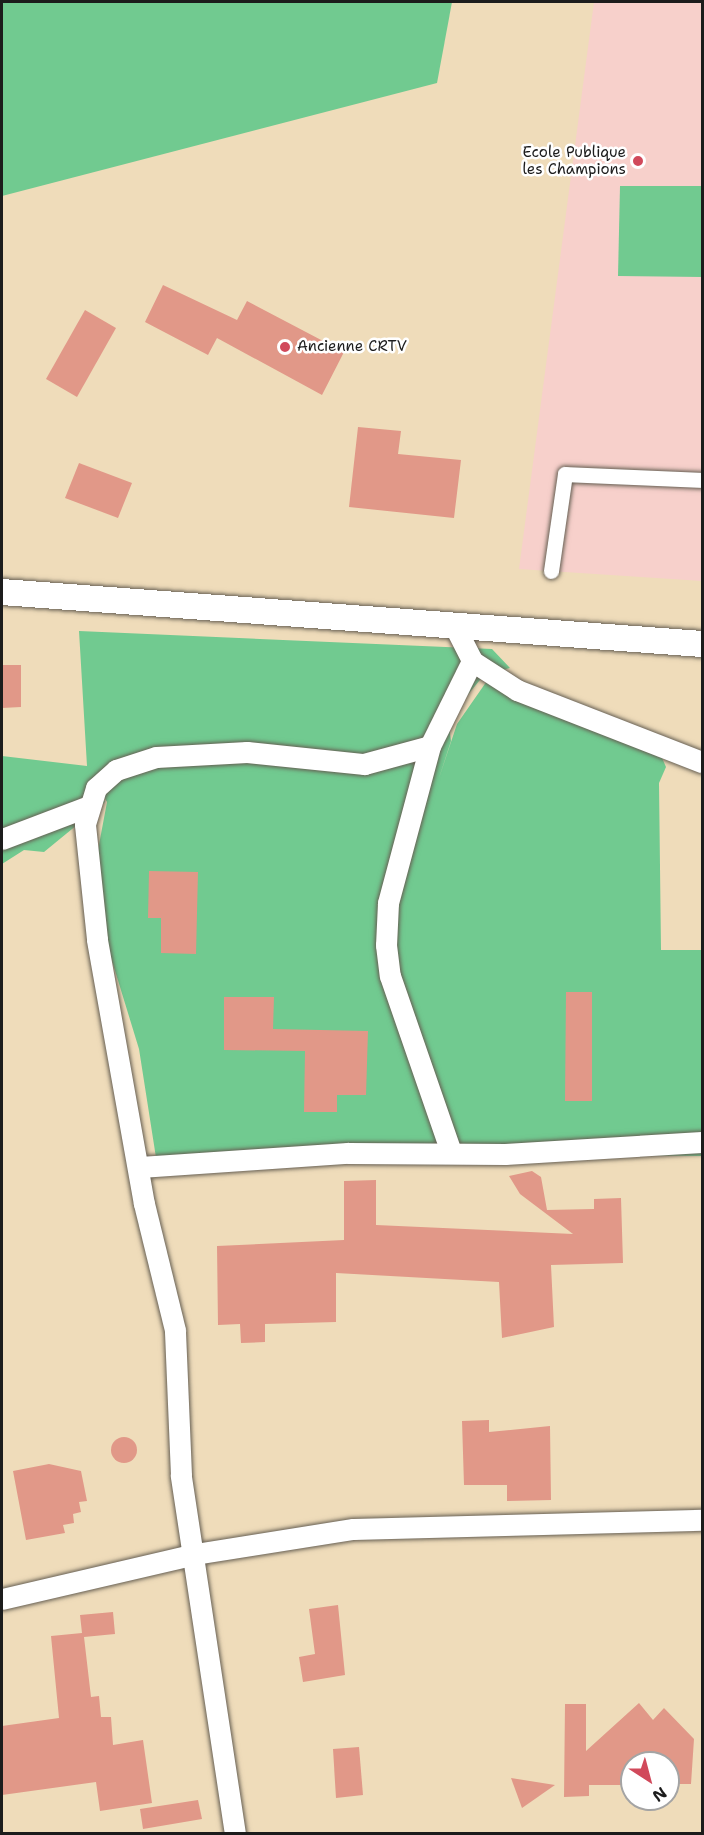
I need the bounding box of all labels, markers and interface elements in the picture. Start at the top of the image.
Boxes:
place label: Ecole Publique les Champions [522,143,626,178]
marker: Ecole Publique les Champions [631,154,645,168]
place label: Ancienne CRTV [297,338,407,356]
marker: Ancienne CRTV [278,340,292,354]
north arrow [620,1751,680,1811]
text: N [648,1782,671,1807]

